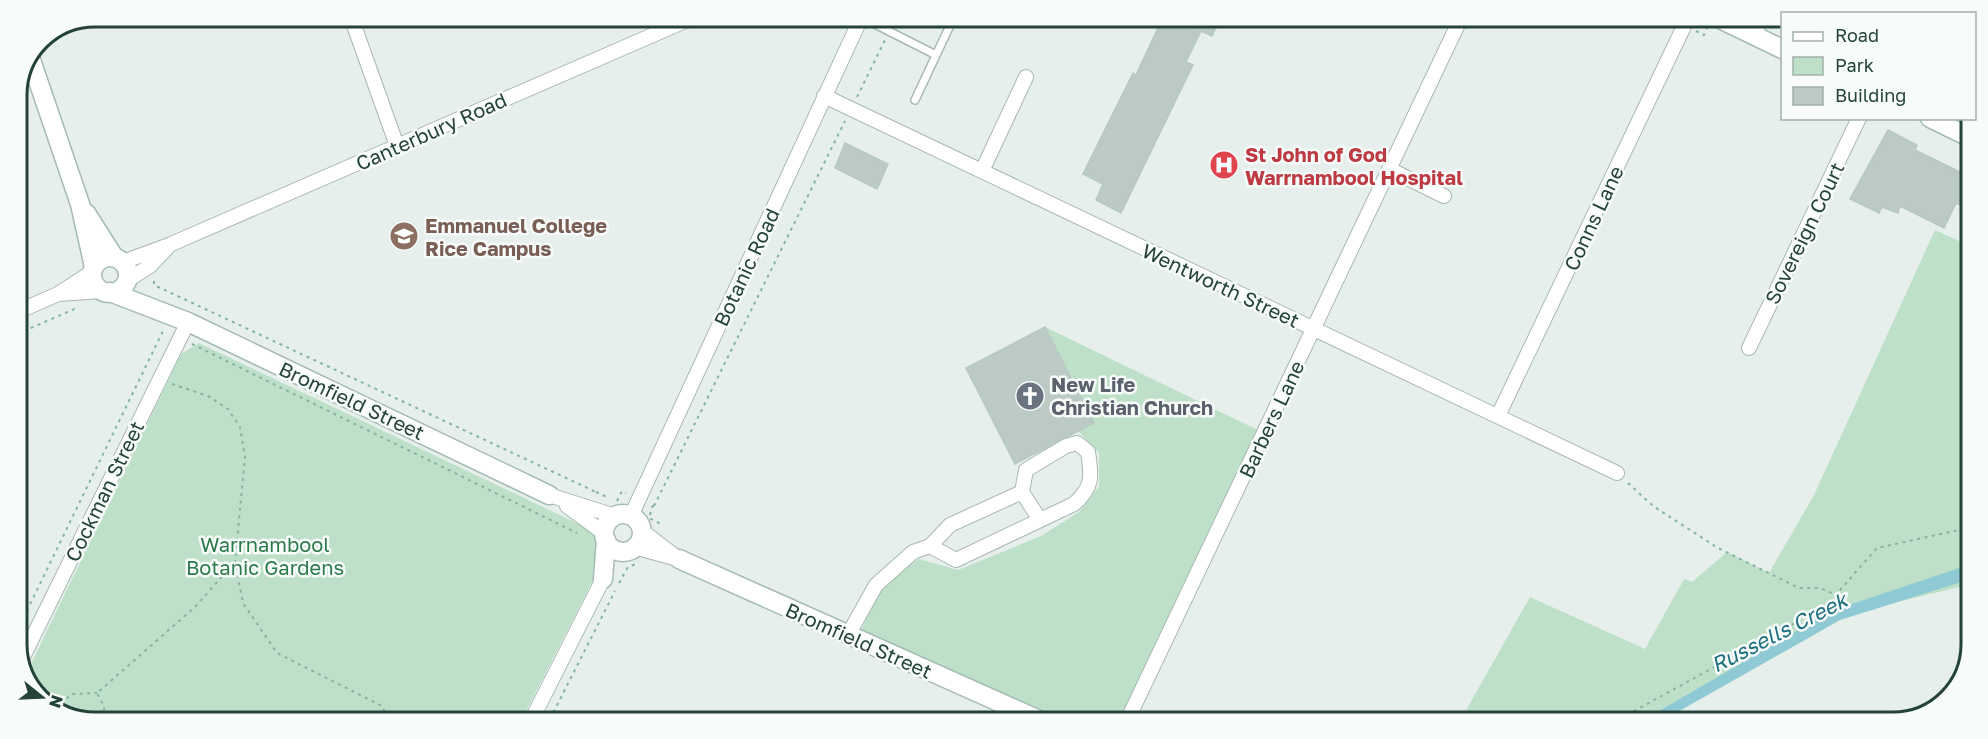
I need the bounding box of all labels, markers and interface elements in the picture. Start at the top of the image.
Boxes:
legend [1781,12,1976,120]
text: Road [1835,24,1879,46]
text: Park [1835,54,1874,76]
text: Building [1835,84,1906,106]
street label: Canterbury Road [352,87,510,175]
place label: St John of God Warrnambool Hospital [1245,142,1463,189]
hospital icon: St John of God Warrnambool Hospital [1208,149,1240,181]
street label: Sovereign Court [1759,158,1849,308]
street label: Conns Lane [1558,162,1628,274]
street label: Botanic Road [708,204,784,330]
place label: Emmanuel College Rice Campus [425,213,607,260]
school or university icon: Emmanuel College Rice Campus [388,220,420,252]
street label: Wentworth Street [1138,238,1304,332]
street label: Bromfield Street [275,356,429,444]
street label: Barbers Lane [1233,357,1309,481]
place label: New Life Christian Church [1051,372,1213,419]
church icon: New Life Christian Church [1014,380,1046,412]
street label: Cockman Street [60,417,148,565]
park label: Warrnambool Botanic Gardens [186,532,344,579]
water label: Russells Creek [1707,586,1853,677]
street label: Bromfield Street [782,597,936,683]
north arrow [12,667,72,727]
text: N [45,693,68,711]

